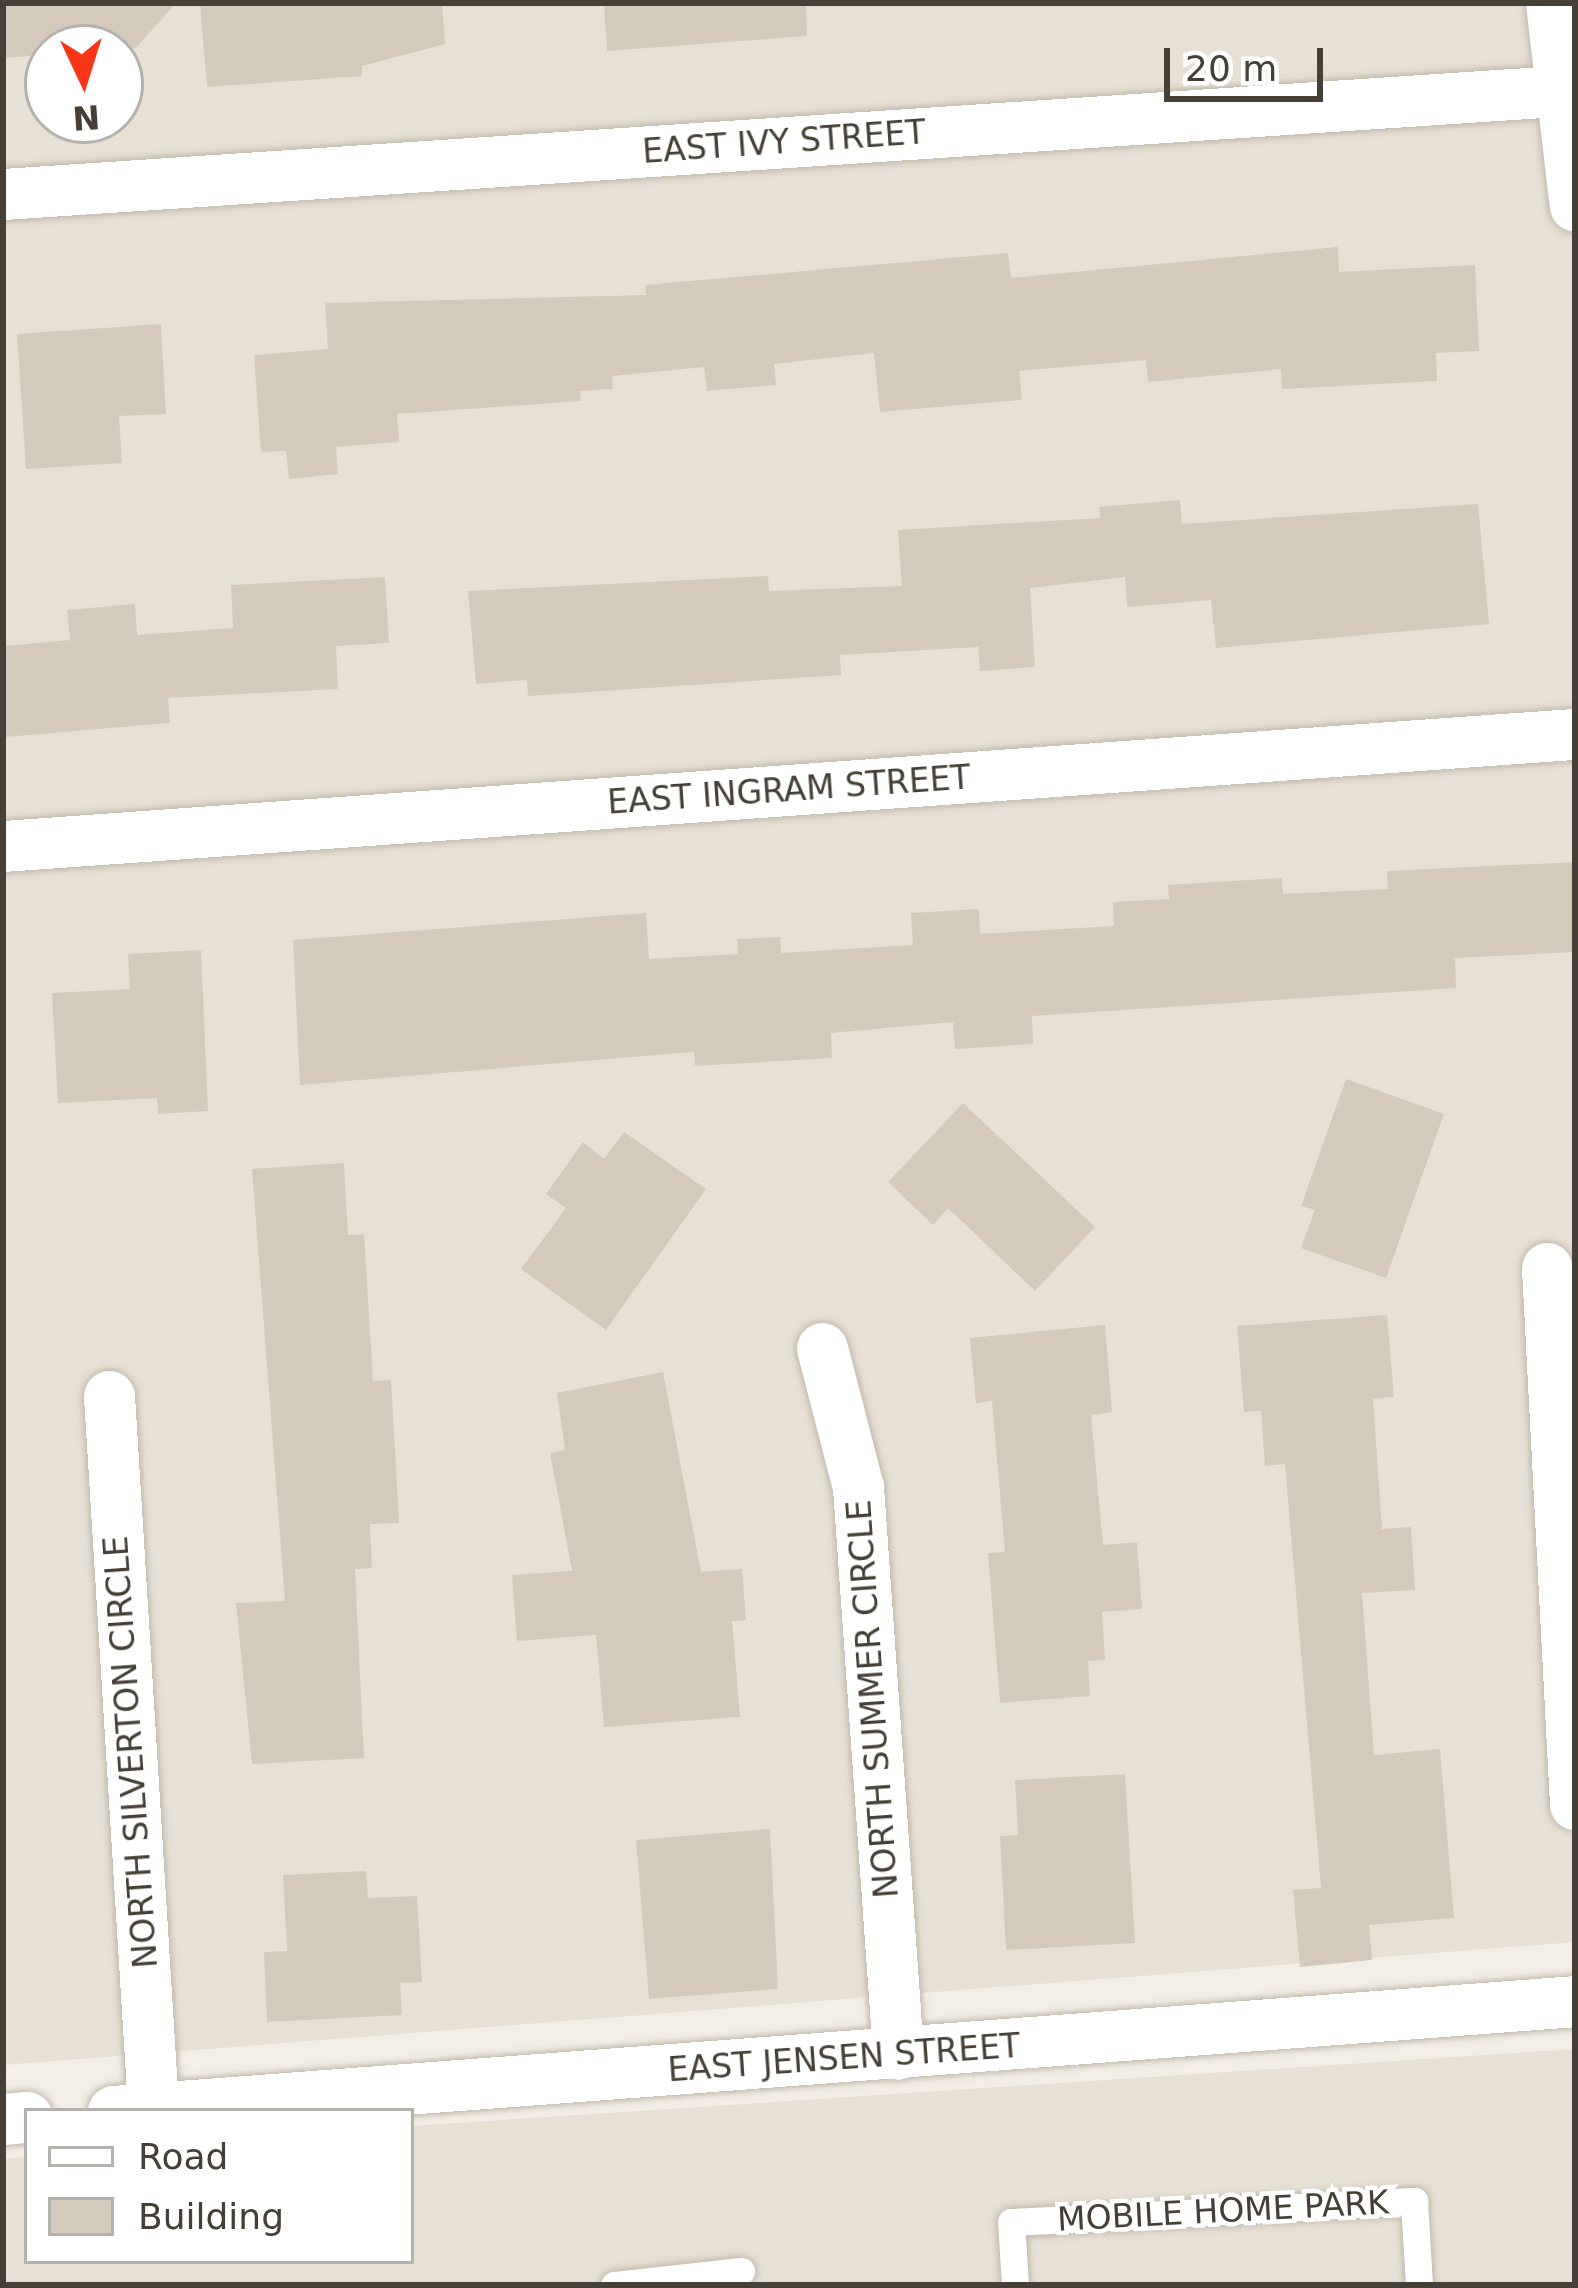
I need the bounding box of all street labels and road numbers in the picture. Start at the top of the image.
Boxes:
street label: EAST IVY STREET [641,112,927,172]
street label: EAST INGRAM STREET [606,758,972,822]
street label: NORTH SUMMER CIRCLE [839,1498,907,1900]
street label: NORTH SILVERTON CIRCLE [96,1534,166,1970]
street label: EAST JENSEN STREET [666,2026,1022,2090]
street label: MOBILE HOME PARK [1056,2183,1390,2239]

